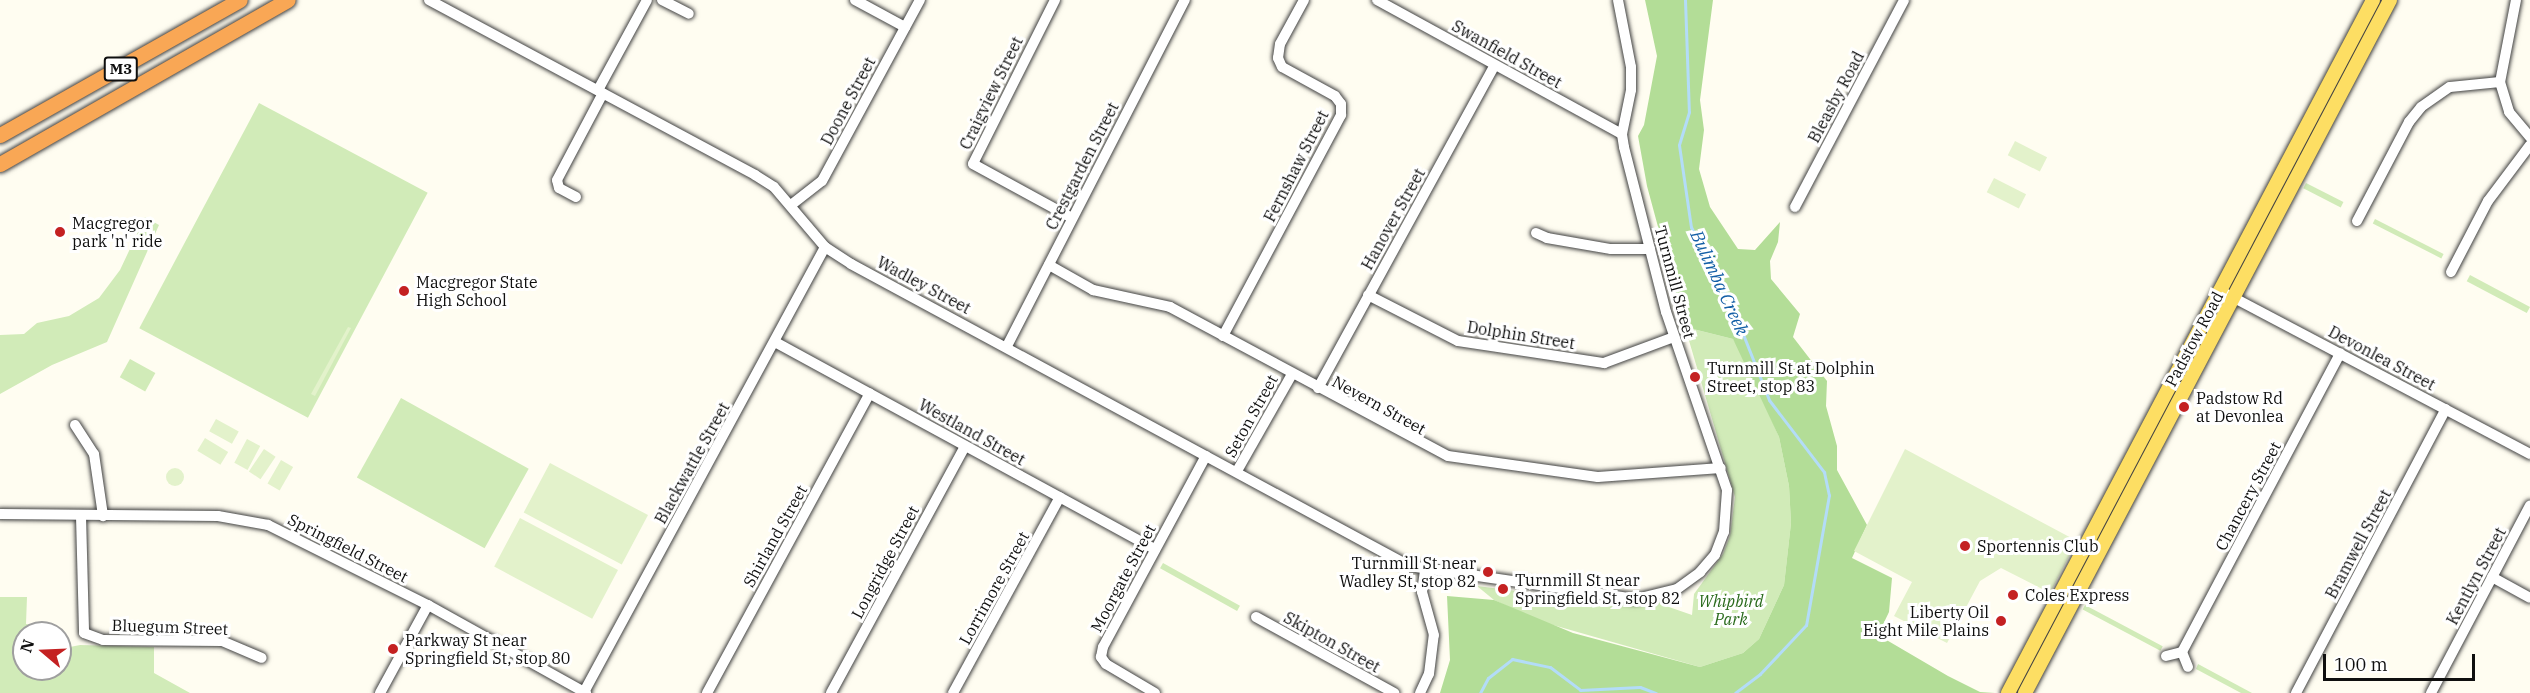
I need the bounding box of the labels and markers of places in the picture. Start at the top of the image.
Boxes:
place label: Macgregor park 'n' ride [72,213,162,251]
marker: Macgregor park 'n' ride [53,225,67,239]
place label: Macgregor State High School [416,272,538,310]
marker: Macgregor State High School [397,284,411,298]
place label: Turnmill St at Dolphin Street, stop 83 [1707,358,1875,396]
marker: Turnmill St at Dolphin Street, stop 83 [1688,370,1702,384]
place label: Padstow Rd at Devonlea [2196,388,2284,426]
marker: Padstow Rd at Devonlea [2177,400,2191,414]
place label: Sportennis Club [1977,536,2098,556]
marker: Sportennis Club [1958,539,1972,553]
place label: Turnmill St near Wadley St, stop 82 [1339,553,1476,591]
marker: Turnmill St near Wadley St, stop 82 [1481,565,1495,579]
place label: Turnmill St near Springfield St, stop 82 [1515,570,1680,608]
marker: Turnmill St near Springfield St, stop 82 [1496,582,1510,596]
place label: Coles Express [2025,585,2129,605]
marker: Coles Express [2006,588,2020,602]
place label: Liberty Oil Eight Mile Plains [1863,602,1989,640]
marker: Liberty Oil Eight Mile Plains [1994,614,2008,628]
place label: Parkway St near Springfield St, stop 80 [405,630,570,668]
marker: Parkway St near Springfield St, stop 80 [386,642,400,656]

